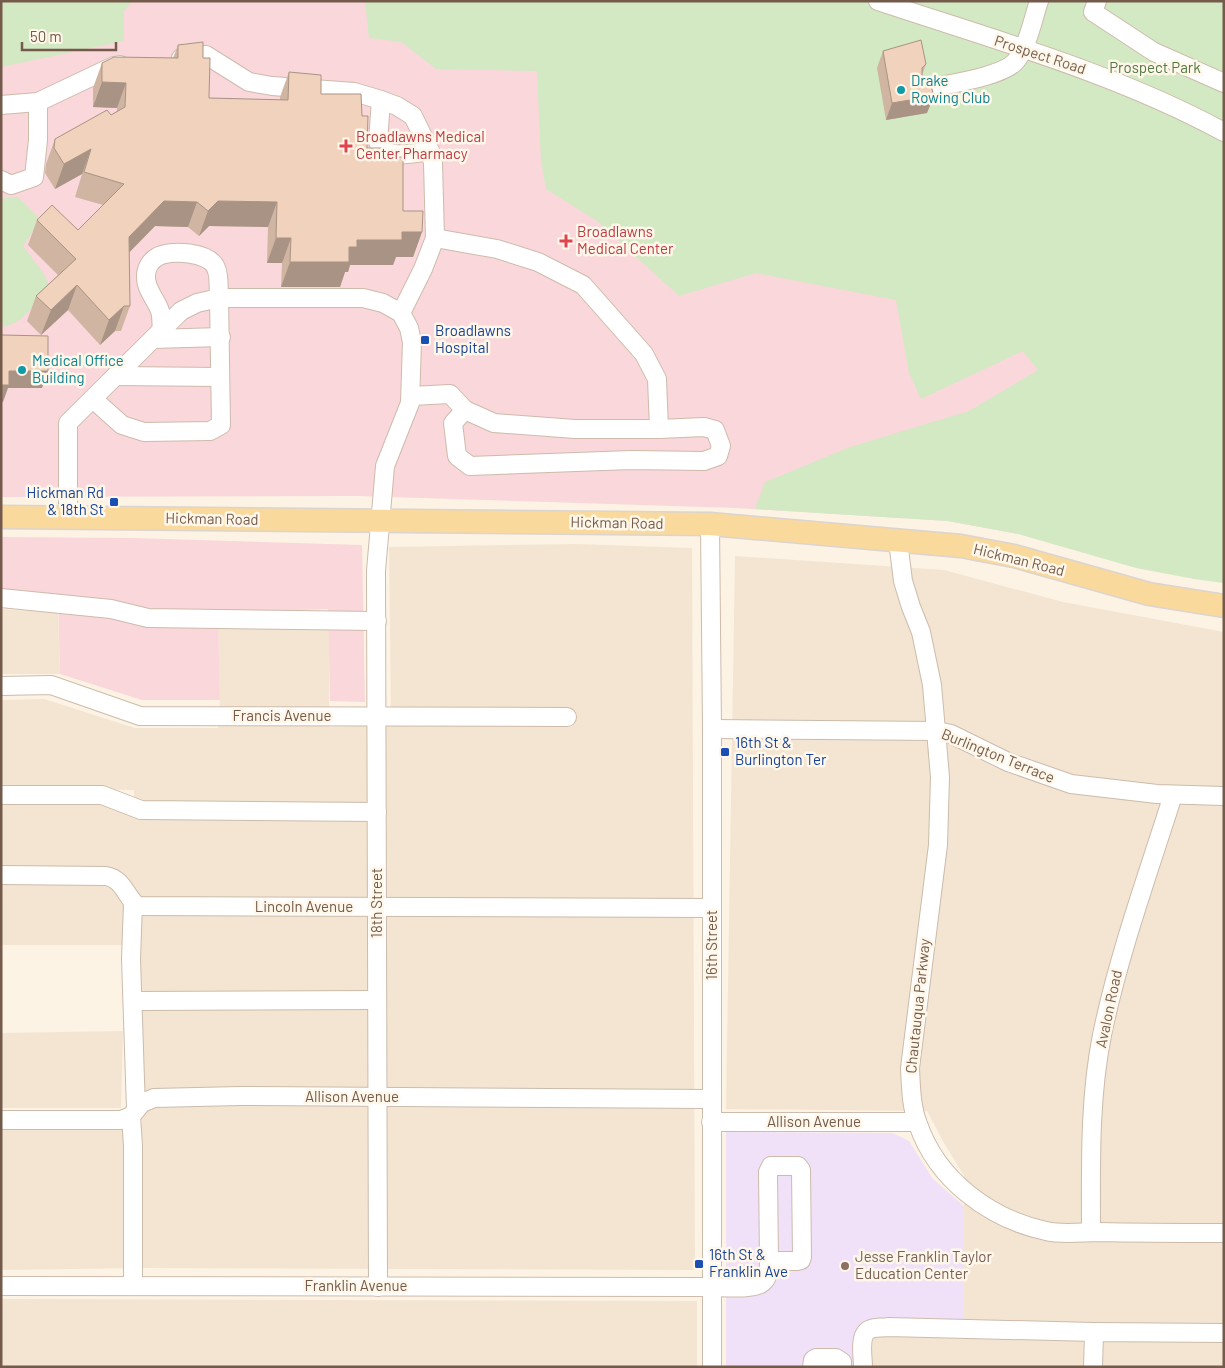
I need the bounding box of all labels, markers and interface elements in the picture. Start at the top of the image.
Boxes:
scale bar [22,20,116,52]
text: 50 m [30,27,62,45]
street label: Prospect Road [992,31,1088,77]
park label: Prospect Park [1109,58,1201,76]
place label: Drake Rowing Club [911,71,991,106]
marker: Drake Rowing Club [895,84,907,96]
place label: Broadlawns Medical Center Pharmacy [356,127,485,162]
marker: Broadlawns Medical Center Pharmacy [340,140,352,152]
place label: Broadlawns Medical Center [577,222,674,257]
marker: Broadlawns Medical Center [559,234,573,248]
place label: Broadlawns Hospital [435,321,511,356]
marker: Broadlawns Hospital [419,334,431,346]
place label: Medical Office Building [32,351,124,386]
marker: Medical Office Building [16,364,28,376]
place label: Hickman Rd & 18th St [27,483,104,518]
marker: Hickman Rd & 18th St [108,496,120,508]
street label: Hickman Road [165,508,259,528]
street label: Hickman Road [570,512,664,532]
street label: Hickman Road [972,539,1067,579]
street label: Francis Avenue [233,706,331,724]
street label: Burlington Terrace [939,724,1058,786]
place label: 16th St & Burlington Ter [735,733,827,768]
marker: 16th St & Burlington Ter [719,746,731,758]
street label: 18th Street [367,868,385,938]
street label: Lincoln Avenue [255,897,353,915]
street label: 16th Street [702,910,720,980]
street label: Chautauqua Parkway [901,937,933,1074]
street label: Avalon Road [1091,968,1125,1049]
street label: Allison Avenue [305,1087,399,1105]
street label: Allison Avenue [767,1112,861,1130]
place label: 16th St & Franklin Ave [709,1245,788,1280]
place label: Jesse Franklin Taylor Education Center [855,1247,993,1282]
marker: 16th St & Franklin Ave [693,1258,705,1270]
marker: Jesse Franklin Taylor Education Center [839,1260,851,1272]
street label: Franklin Avenue [304,1276,408,1294]

